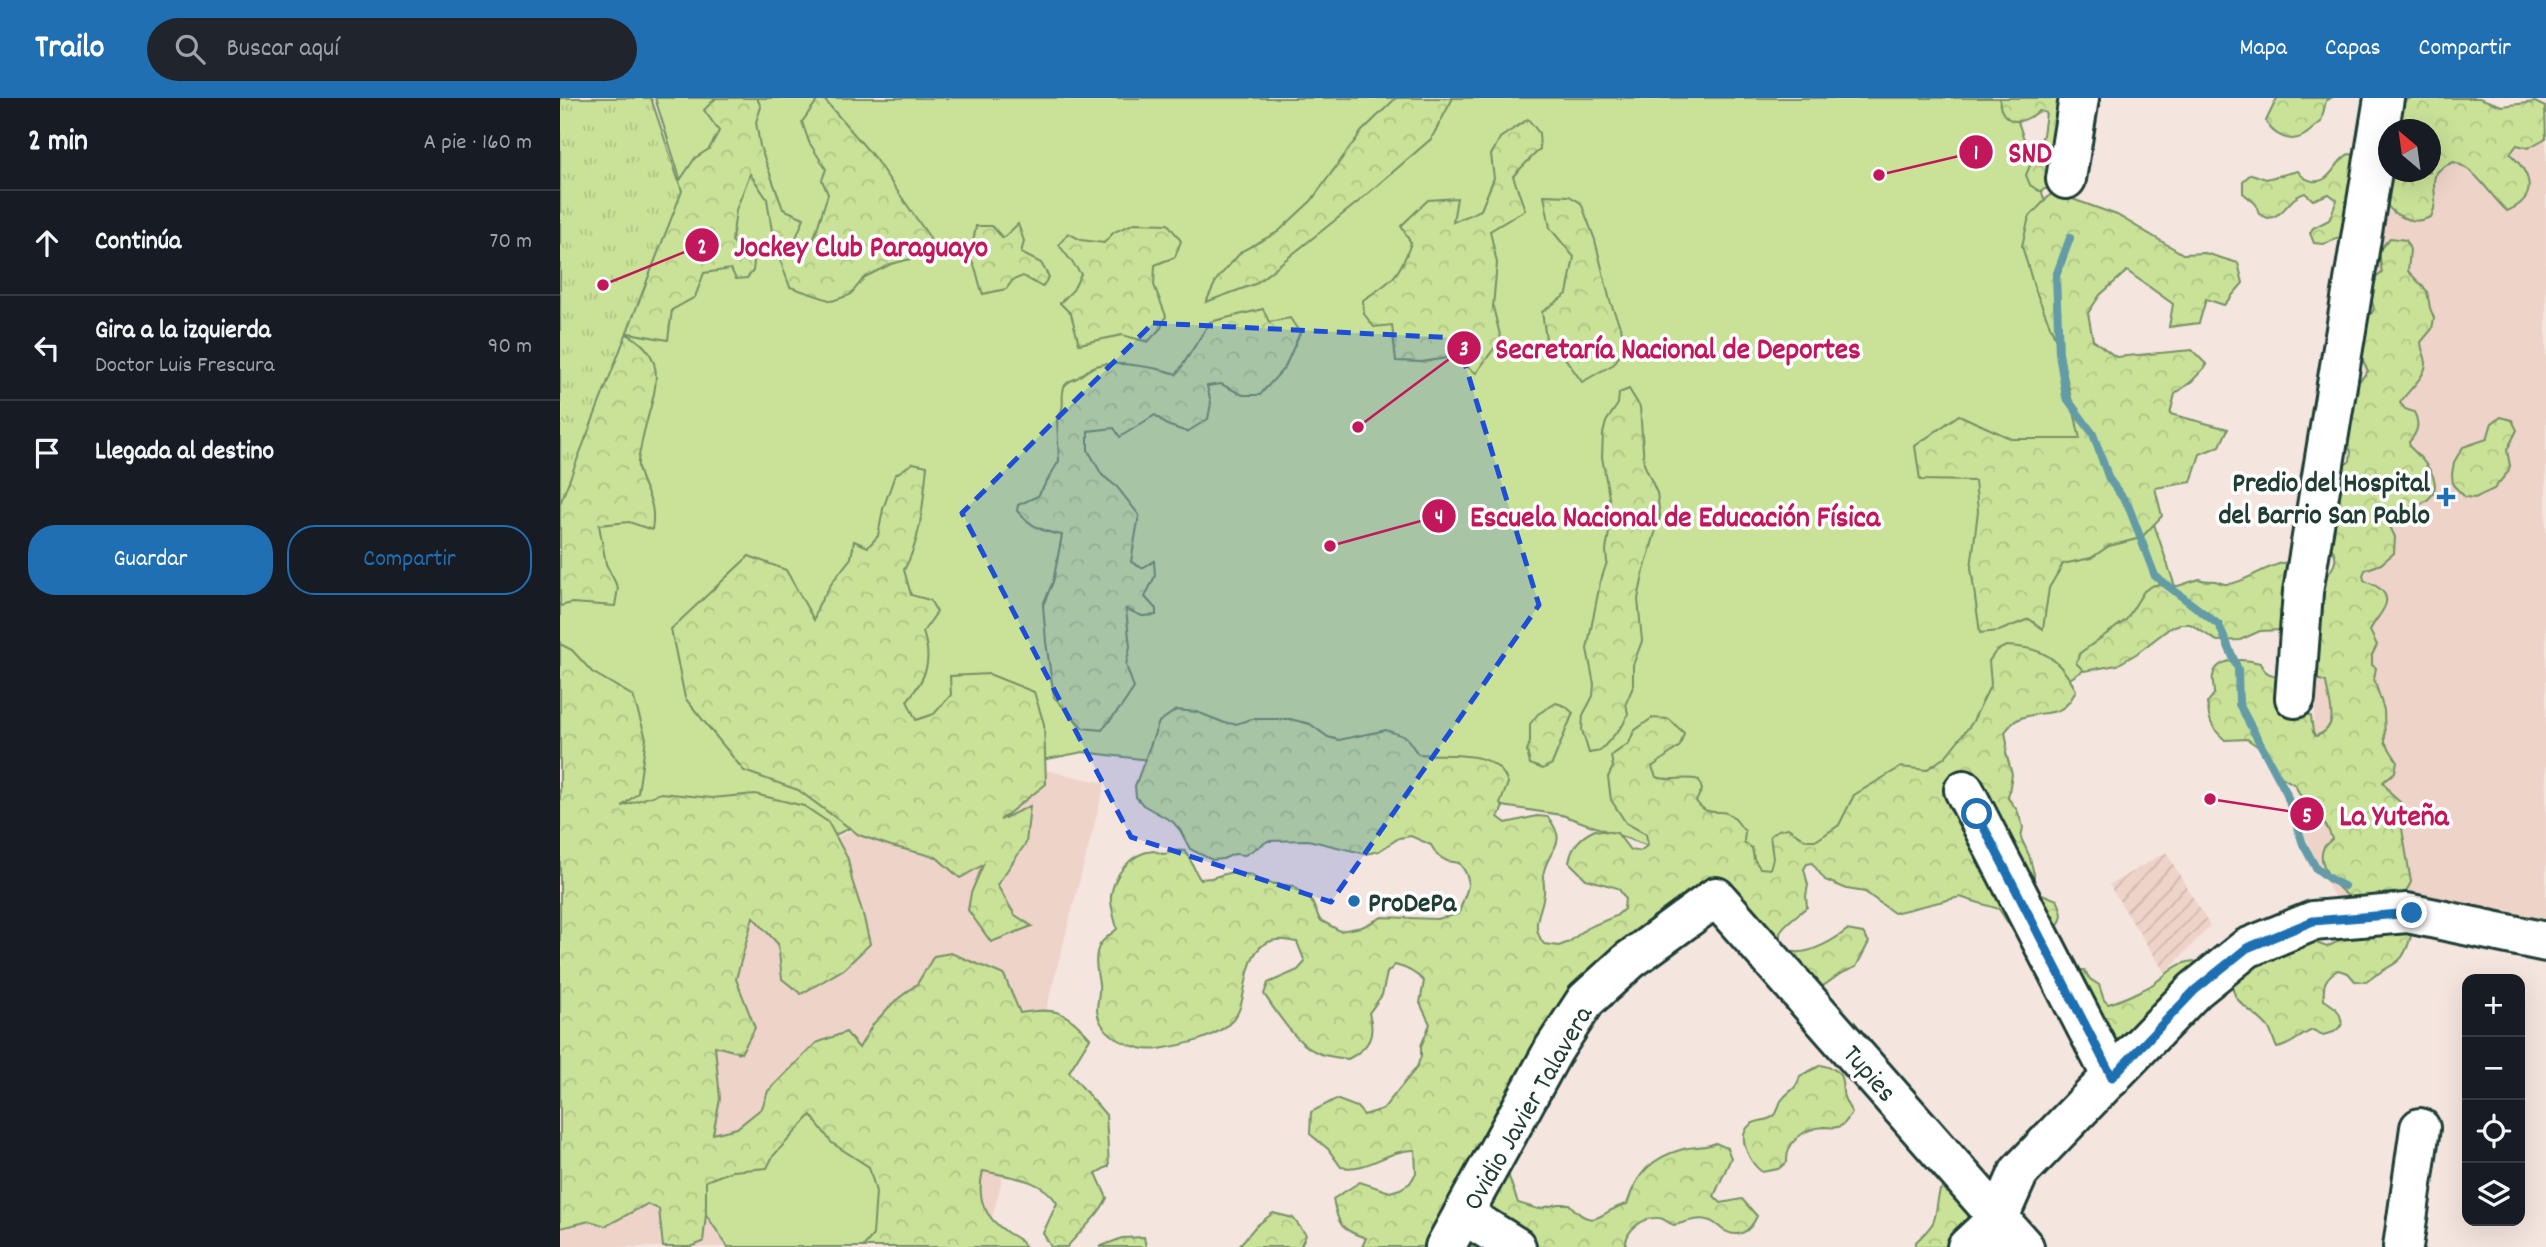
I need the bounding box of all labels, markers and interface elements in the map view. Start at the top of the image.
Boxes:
search box [147,18,637,81]
text: Trailo [35,26,105,73]
icon: search [171,30,209,68]
text: Buscar aquí [227,31,339,68]
text: Mapa [2239,32,2287,66]
text: Capas [2325,32,2381,66]
text: Compartir [2419,32,2511,66]
north arrow [2378,119,2441,182]
text: 2 min [28,122,88,165]
callout: SND [1959,126,2065,177]
text: A pie · 160 m [424,127,532,160]
text: SND [2008,135,2052,178]
text: 1 [1974,140,1978,170]
callout: Jockey Club Paraguayo [685,220,1002,271]
icon: ahead [28,224,66,262]
text: Continúa [95,224,181,261]
text: 70 m [490,226,532,259]
text: Jockey Club Paraguayo [734,229,988,272]
text: 2 [697,234,707,264]
text: Gira a la izquierda [95,313,271,350]
callout: Secretaría Nacional de Deportes [1446,322,1875,373]
icon: left [28,329,66,367]
text: 90 m [488,331,532,364]
text: Secretaría Nacional de Deportes [1495,331,1861,374]
text: 3 [1459,336,1469,366]
text: Doctor Luis Frescura [95,350,274,383]
icon: arrive [28,434,66,472]
text: Llegada al destino [95,434,274,471]
place label: Predio del Hospital del Barrio San Pablo [2218,466,2430,538]
marker: Predio del Hospital del Barrio San Pablo [2436,487,2456,507]
callout: Escuela Nacional de Educación Física [1421,490,1894,541]
text: Escuela Nacional de Educación Física [1470,499,1881,542]
text: 4 [1435,504,1443,534]
button: Guardar [28,525,273,595]
button: Compartir [287,525,532,595]
callout: La Yuteña [2290,789,2462,840]
route start [1961,798,1992,829]
text: La Yuteña [2339,798,2450,841]
text: 5 [2302,803,2312,833]
place label: ProDePa [1368,886,1457,926]
marker: ProDePa [1346,893,1362,909]
route end [2396,897,2427,928]
map controls [2462,974,2525,1226]
button: + [2462,974,2525,1037]
street label: Ovidio Javier Talavera [1455,999,1606,1219]
street label: Tupies [1831,1037,1904,1113]
button: − [2462,1037,2525,1100]
button: locate [2462,1100,2525,1163]
button: layers [2462,1163,2525,1226]

